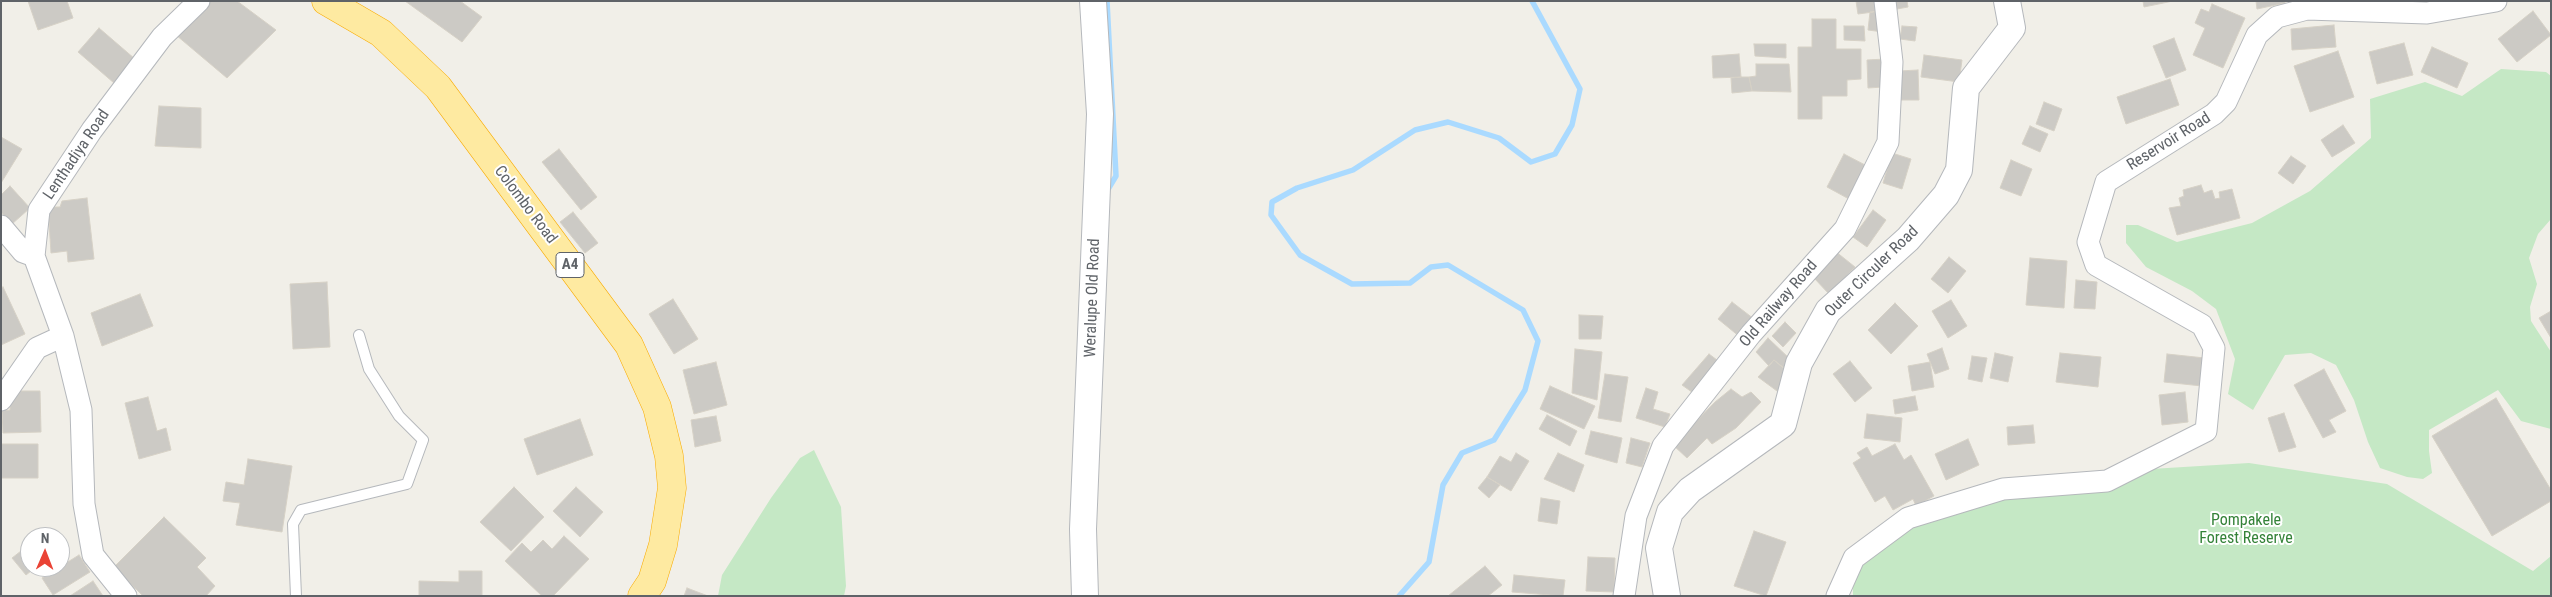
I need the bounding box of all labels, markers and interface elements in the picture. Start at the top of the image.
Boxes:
street label: Lenthadiya Road [40,106,114,204]
street label: Reservoir Road [2124,109,2214,175]
street label: Colombo Road [489,162,561,248]
street label: Outer Circuler Road [1821,223,1923,321]
street label: Weralupe Old Road [1081,238,1105,358]
road number: A4 [556,252,584,278]
street label: Old Railway Road [1736,257,1822,351]
park label: Pompakele Forest Reserve [2199,511,2293,549]
north arrow [20,527,70,577]
text: N [41,530,50,546]

